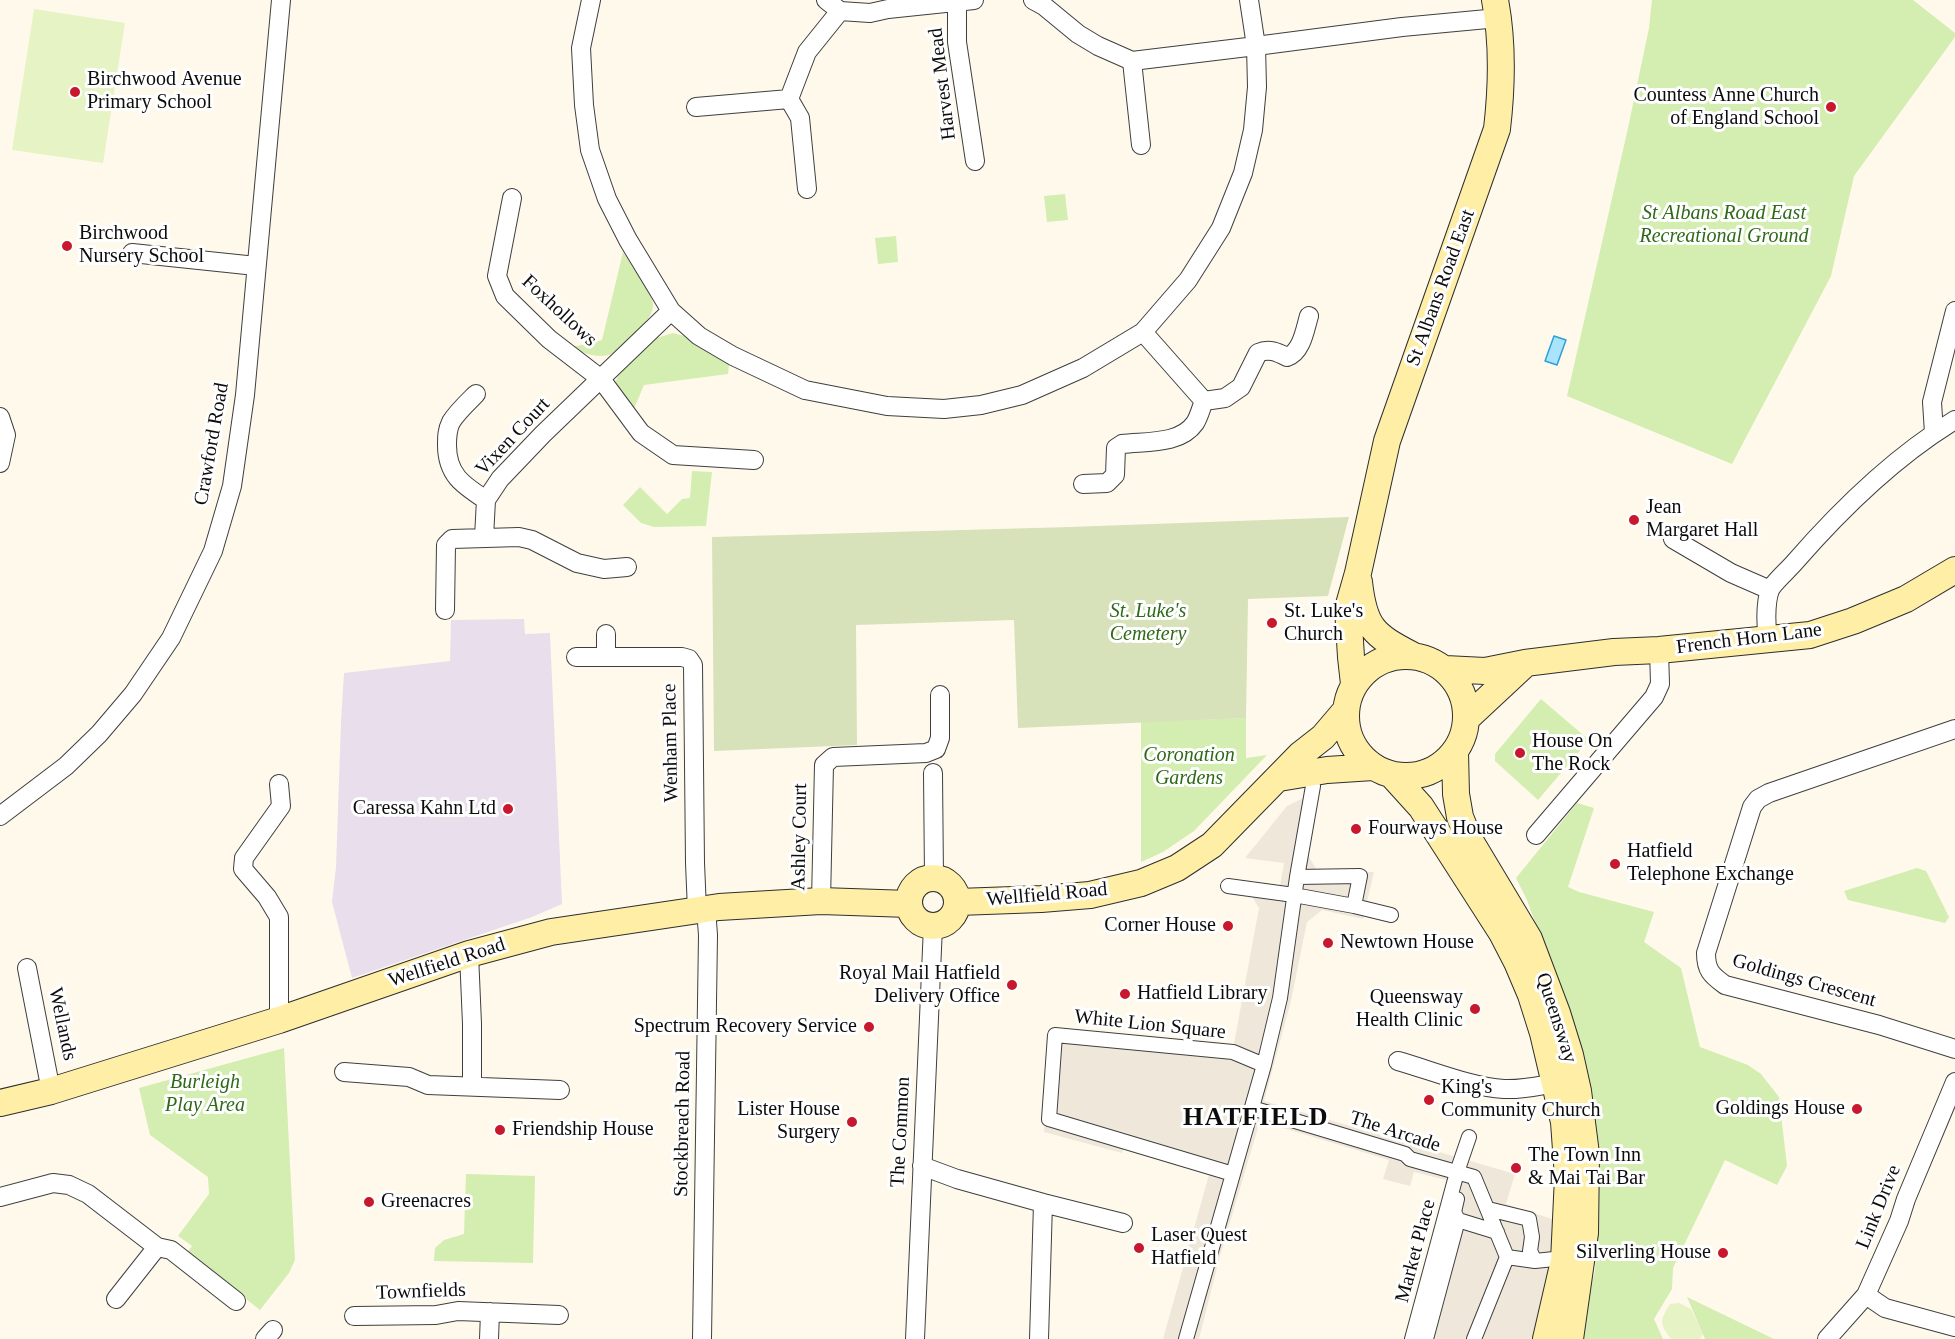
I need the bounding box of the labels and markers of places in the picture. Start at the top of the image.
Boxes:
place label: Birchwood Avenue Primary School [87,68,242,115]
place label: Countess Anne Church of England School [1633,84,1819,131]
marker: Birchwood Avenue Primary School [68,85,82,99]
marker: Countess Anne Church of England School [1824,100,1838,114]
place label: Birchwood Nursery School [79,222,204,269]
marker: Birchwood Nursery School [60,239,74,253]
place label: Jean Margaret Hall [1646,496,1758,543]
marker: Jean Margaret Hall [1627,513,1641,527]
place label: St. Luke's Church [1284,600,1363,647]
marker: St. Luke's Church [1265,616,1279,630]
place label: House On The Rock [1532,730,1613,777]
marker: House On The Rock [1513,746,1527,760]
place label: Caressa Kahn Ltd [353,797,496,821]
marker: Caressa Kahn Ltd [501,802,515,816]
place label: Fourways House [1368,817,1503,841]
marker: Fourways House [1349,822,1363,836]
place label: Hatfield Telephone Exchange [1627,840,1794,887]
marker: Hatfield Telephone Exchange [1608,857,1622,871]
place label: Corner House [1104,914,1216,938]
marker: Corner House [1221,919,1235,933]
place label: Newtown House [1340,931,1474,955]
marker: Newtown House [1321,936,1335,950]
place label: Royal Mail Hatfield Delivery Office [839,962,1000,1009]
marker: Royal Mail Hatfield Delivery Office [1005,978,1019,992]
place label: Hatfield Library [1137,982,1267,1006]
place label: Queensway Health Clinic [1356,986,1463,1033]
marker: Hatfield Library [1118,987,1132,1001]
marker: Queensway Health Clinic [1468,1002,1482,1016]
place label: Spectrum Recovery Service [634,1015,857,1039]
marker: Spectrum Recovery Service [862,1020,876,1034]
place label: King's Community Church [1441,1076,1600,1123]
marker: King's Community Church [1422,1093,1436,1107]
place label: Goldings House [1716,1097,1845,1121]
place label: Lister House Surgery [737,1098,840,1145]
marker: Goldings House [1850,1102,1864,1116]
marker: Lister House Surgery [845,1115,859,1129]
place label: Friendship House [512,1118,654,1142]
marker: Friendship House [493,1123,507,1137]
place label: The Town Inn & Mai Tai Bar [1528,1144,1645,1191]
marker: The Town Inn & Mai Tai Bar [1509,1161,1523,1175]
place label: Greenacres [381,1190,471,1214]
marker: Greenacres [362,1195,376,1209]
place label: Laser Quest Hatfield [1151,1224,1247,1271]
marker: Laser Quest Hatfield [1132,1241,1146,1255]
place label: Silverling House [1576,1241,1711,1265]
marker: Silverling House [1716,1246,1730,1260]

